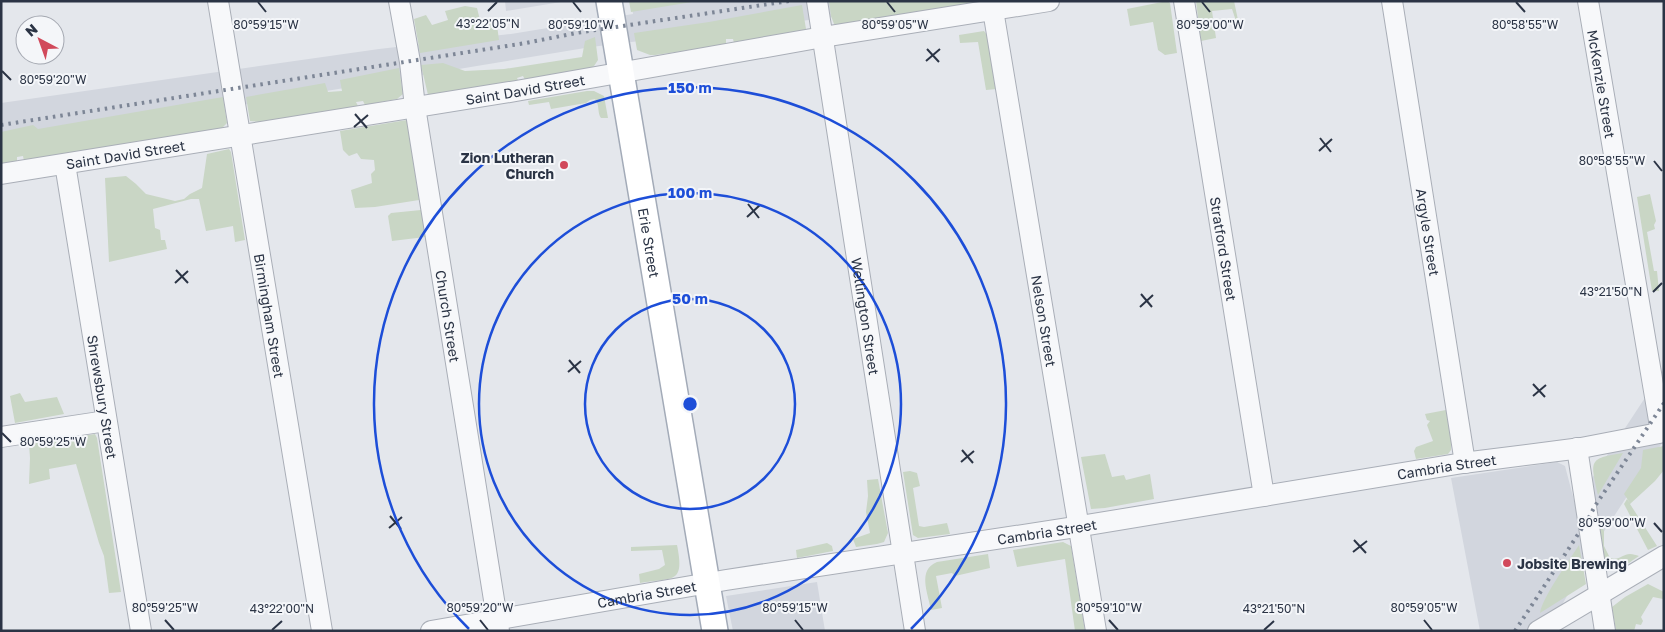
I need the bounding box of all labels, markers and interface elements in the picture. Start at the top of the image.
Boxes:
north arrow [15,15,65,65]
text: 43°22'05"N [456,16,520,31]
text: 80°59'15"W [233,17,299,32]
text: 80°59'10"W [548,17,614,32]
text: 80°59'05"W [861,17,929,32]
text: 80°59'00"W [1176,17,1244,32]
text: 80°58'55"W [1492,17,1559,32]
text: N [22,20,41,40]
street label: McKenzie Street [1584,28,1620,139]
street label: Saint David Street [464,71,586,108]
text: 80°59'20"W [19,72,87,87]
text: 150 m [668,78,712,96]
street label: Saint David Street [64,136,186,172]
place label: Zion Lutheran Church [461,149,554,182]
text: 80°58'55"W [1579,153,1646,168]
marker: Zion Lutheran Church [558,159,570,171]
text: 100 m [668,183,712,201]
street label: Argyle Street [1413,187,1444,277]
street label: Stratford Street [1207,195,1241,302]
street label: Erie Street [635,206,664,279]
street label: Birmingham Street [251,252,289,379]
street label: Wellington Street [849,256,884,376]
street label: Church Street [433,269,464,363]
street label: Nelson Street [1029,274,1061,368]
text: 43°21'50"N [1580,284,1642,299]
text: 50 m [672,289,708,307]
street label: Shrewsbury Street [84,334,121,460]
centre of rings [681,395,699,413]
text: 80°59'25"W [20,434,87,449]
street label: Cambria Street [1396,450,1497,482]
street label: Cambria Street [996,515,1098,547]
text: 80°59'00"W [1578,515,1646,530]
place label: Jobsite Brewing [1517,555,1627,572]
marker: Jobsite Brewing [1501,557,1513,569]
street label: Cambria Street [596,577,698,611]
text: 80°59'25"W [132,600,199,615]
text: 80°59'20"W [446,600,514,615]
text: 80°59'15"W [762,600,828,615]
text: 80°59'10"W [1076,600,1142,615]
text: 80°59'05"W [1390,600,1458,615]
text: 43°22'00"N [250,601,314,616]
text: 43°21'50"N [1243,601,1305,616]

